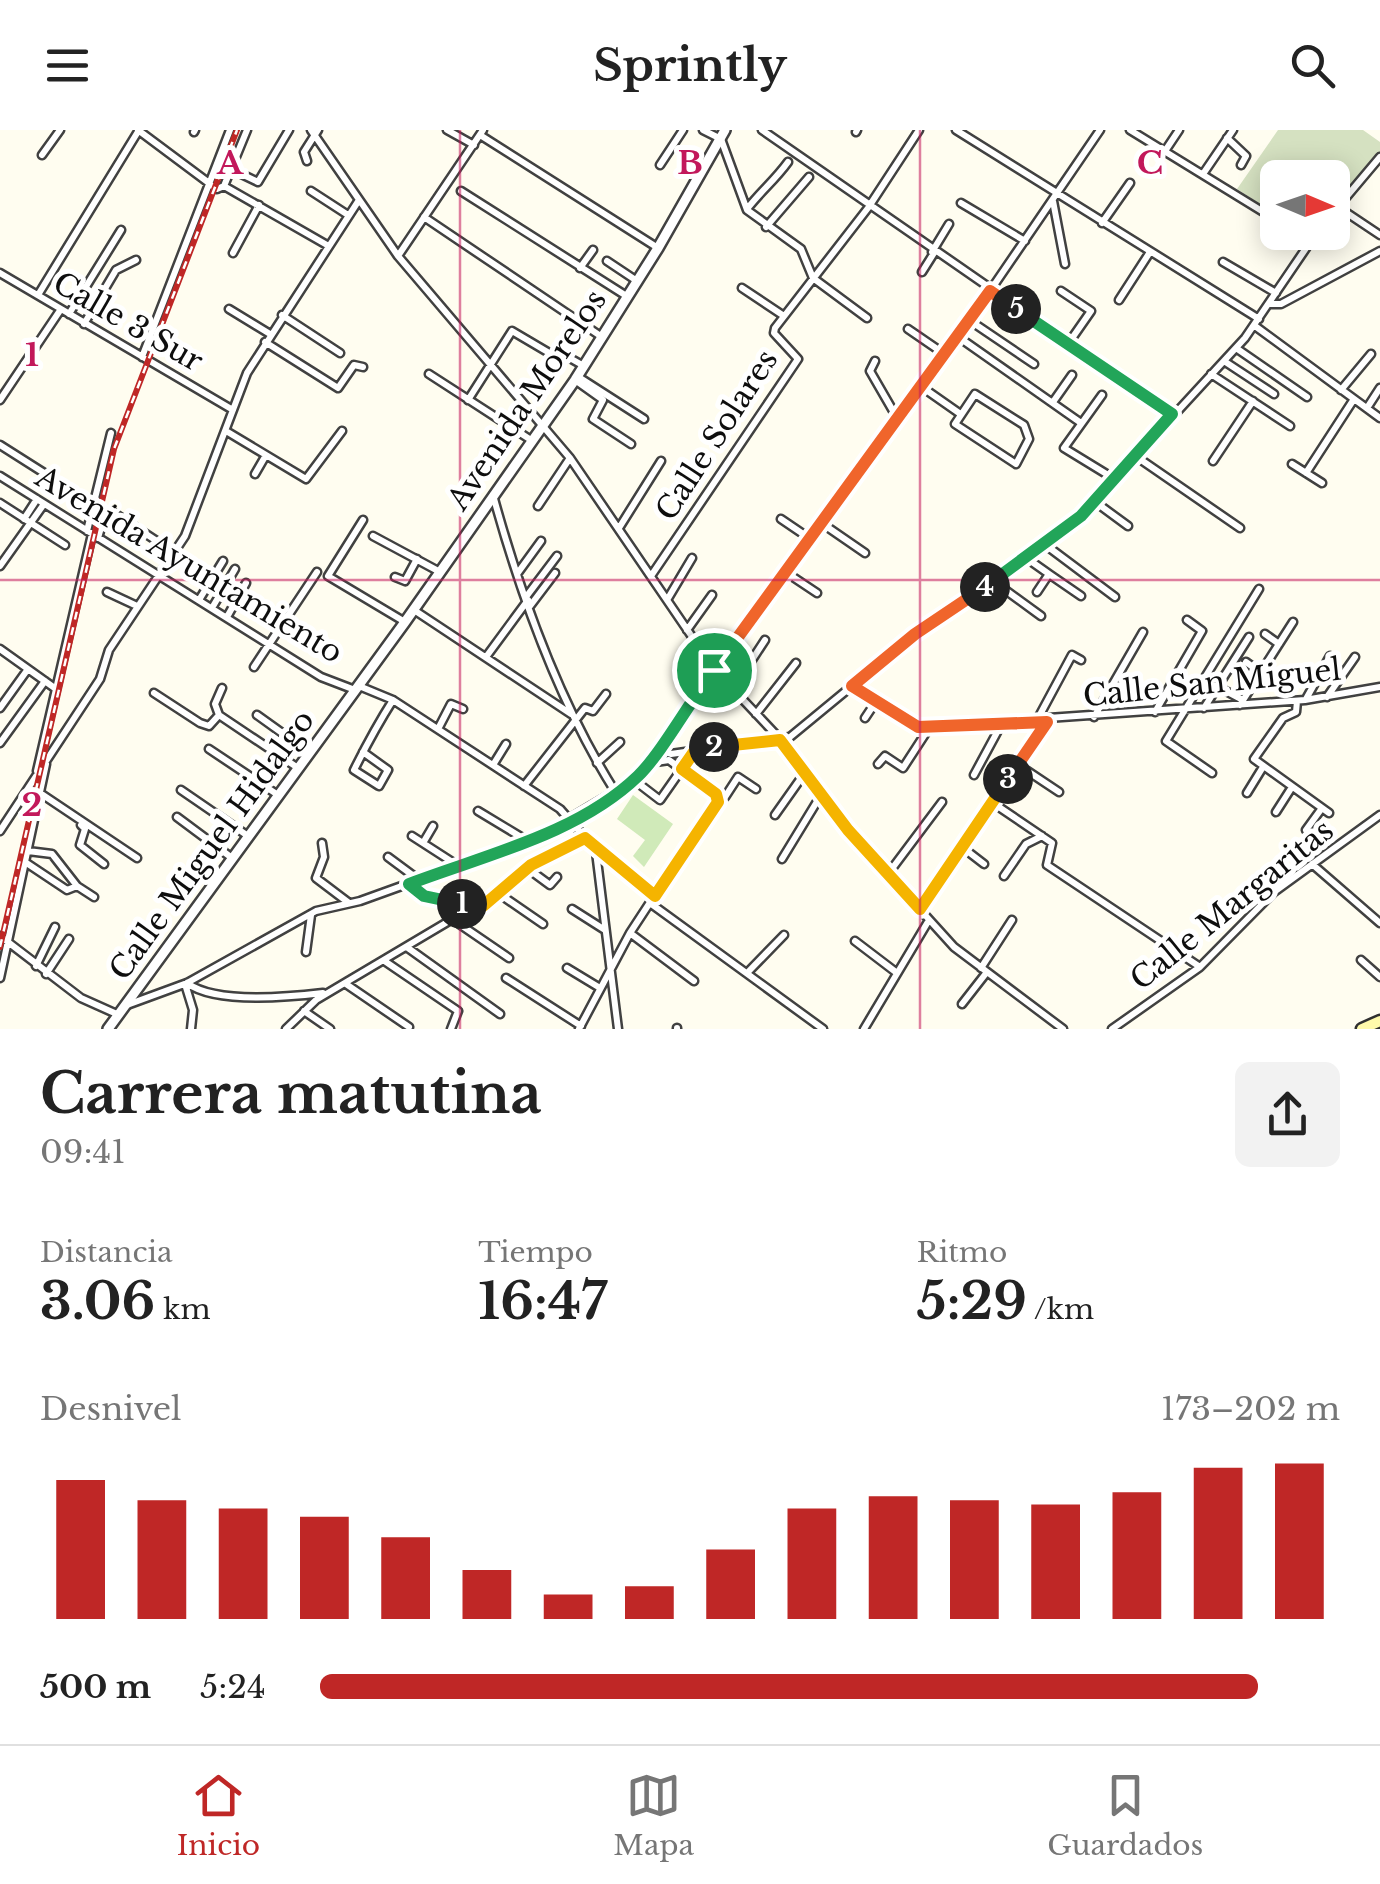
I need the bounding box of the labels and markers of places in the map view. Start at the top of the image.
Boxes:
pin: 5 [991,284,1041,334]
pin: 4 [960,562,1010,612]
pin [672,628,757,713]
pin: 2 [689,722,739,772]
pin: 3 [983,754,1033,804]
pin: 1 [437,879,487,929]

